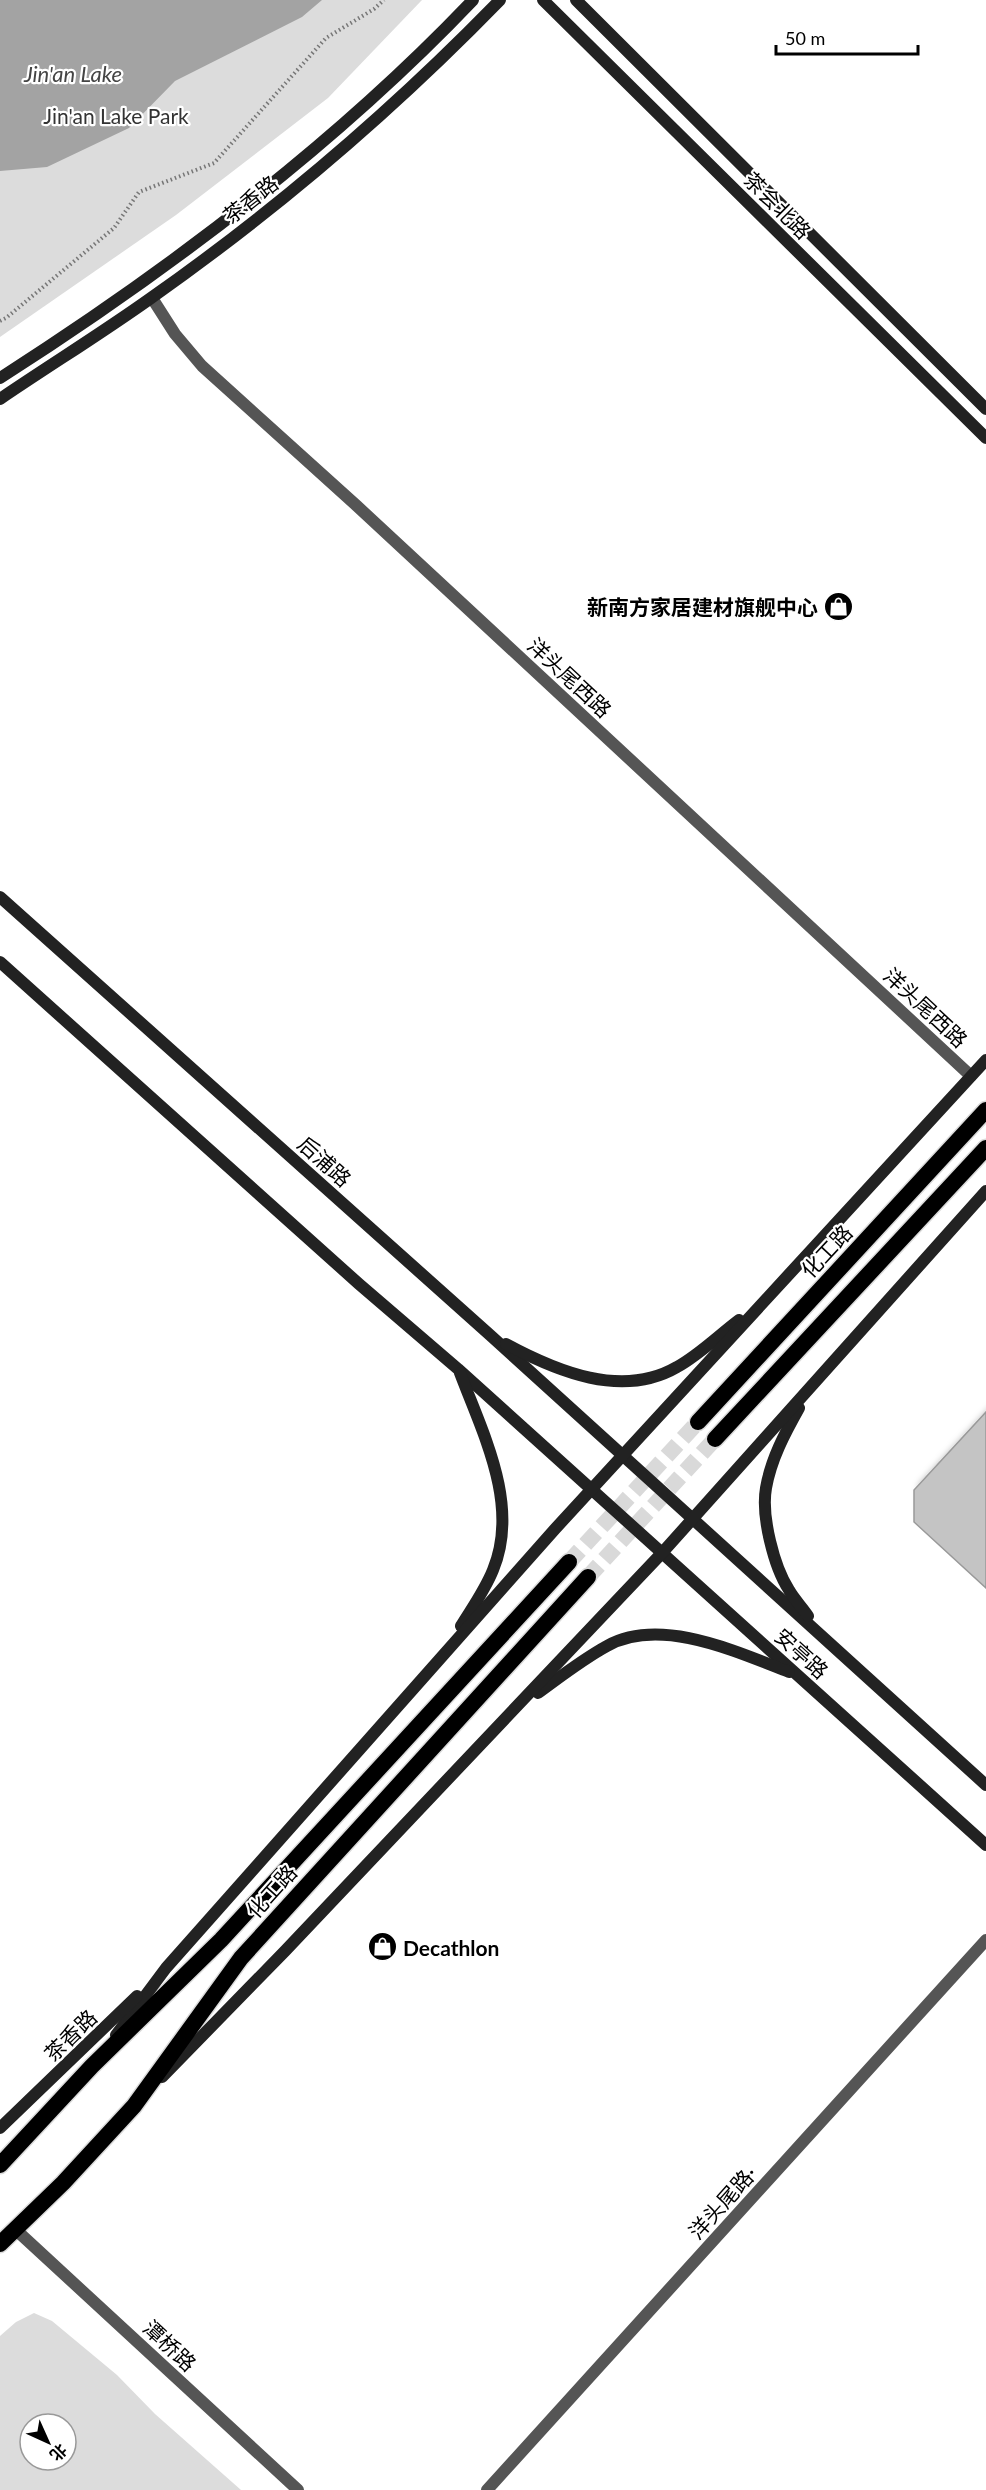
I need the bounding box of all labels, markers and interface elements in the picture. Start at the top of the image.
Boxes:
scale bar [776,18,918,56]
text: 50 m [785,27,825,49]
water label: Jin'an Lake [23,60,122,87]
park label: Jin'an Lake Park [43,103,189,128]
street label: 茶会北路 [739,166,817,244]
street label: 茶香路 [217,170,283,228]
shop icon: 新南方家居建材旗舰中心 [823,590,855,622]
place label: 新南方家居建材旗舰中心 [587,594,818,619]
street label: 洋头尾西路 [523,632,617,722]
street label: 洋头尾西路 [879,962,973,1052]
street label: 后浦路 [293,1131,357,1191]
street label: 化工路 [795,1219,857,1283]
street label: 安亭路 [770,1623,834,1683]
street label: 化工路 [241,1859,301,1923]
shop icon: Decathlon [366,1931,398,1963]
place label: Decathlon [403,1935,499,1960]
street label: 茶香路 [39,2004,101,2066]
street label: 洋头尾路· [683,2160,761,2244]
street label: 潭桥路 [138,2314,202,2376]
north arrow [18,2412,78,2472]
text: 北 [47,2441,71,2465]

